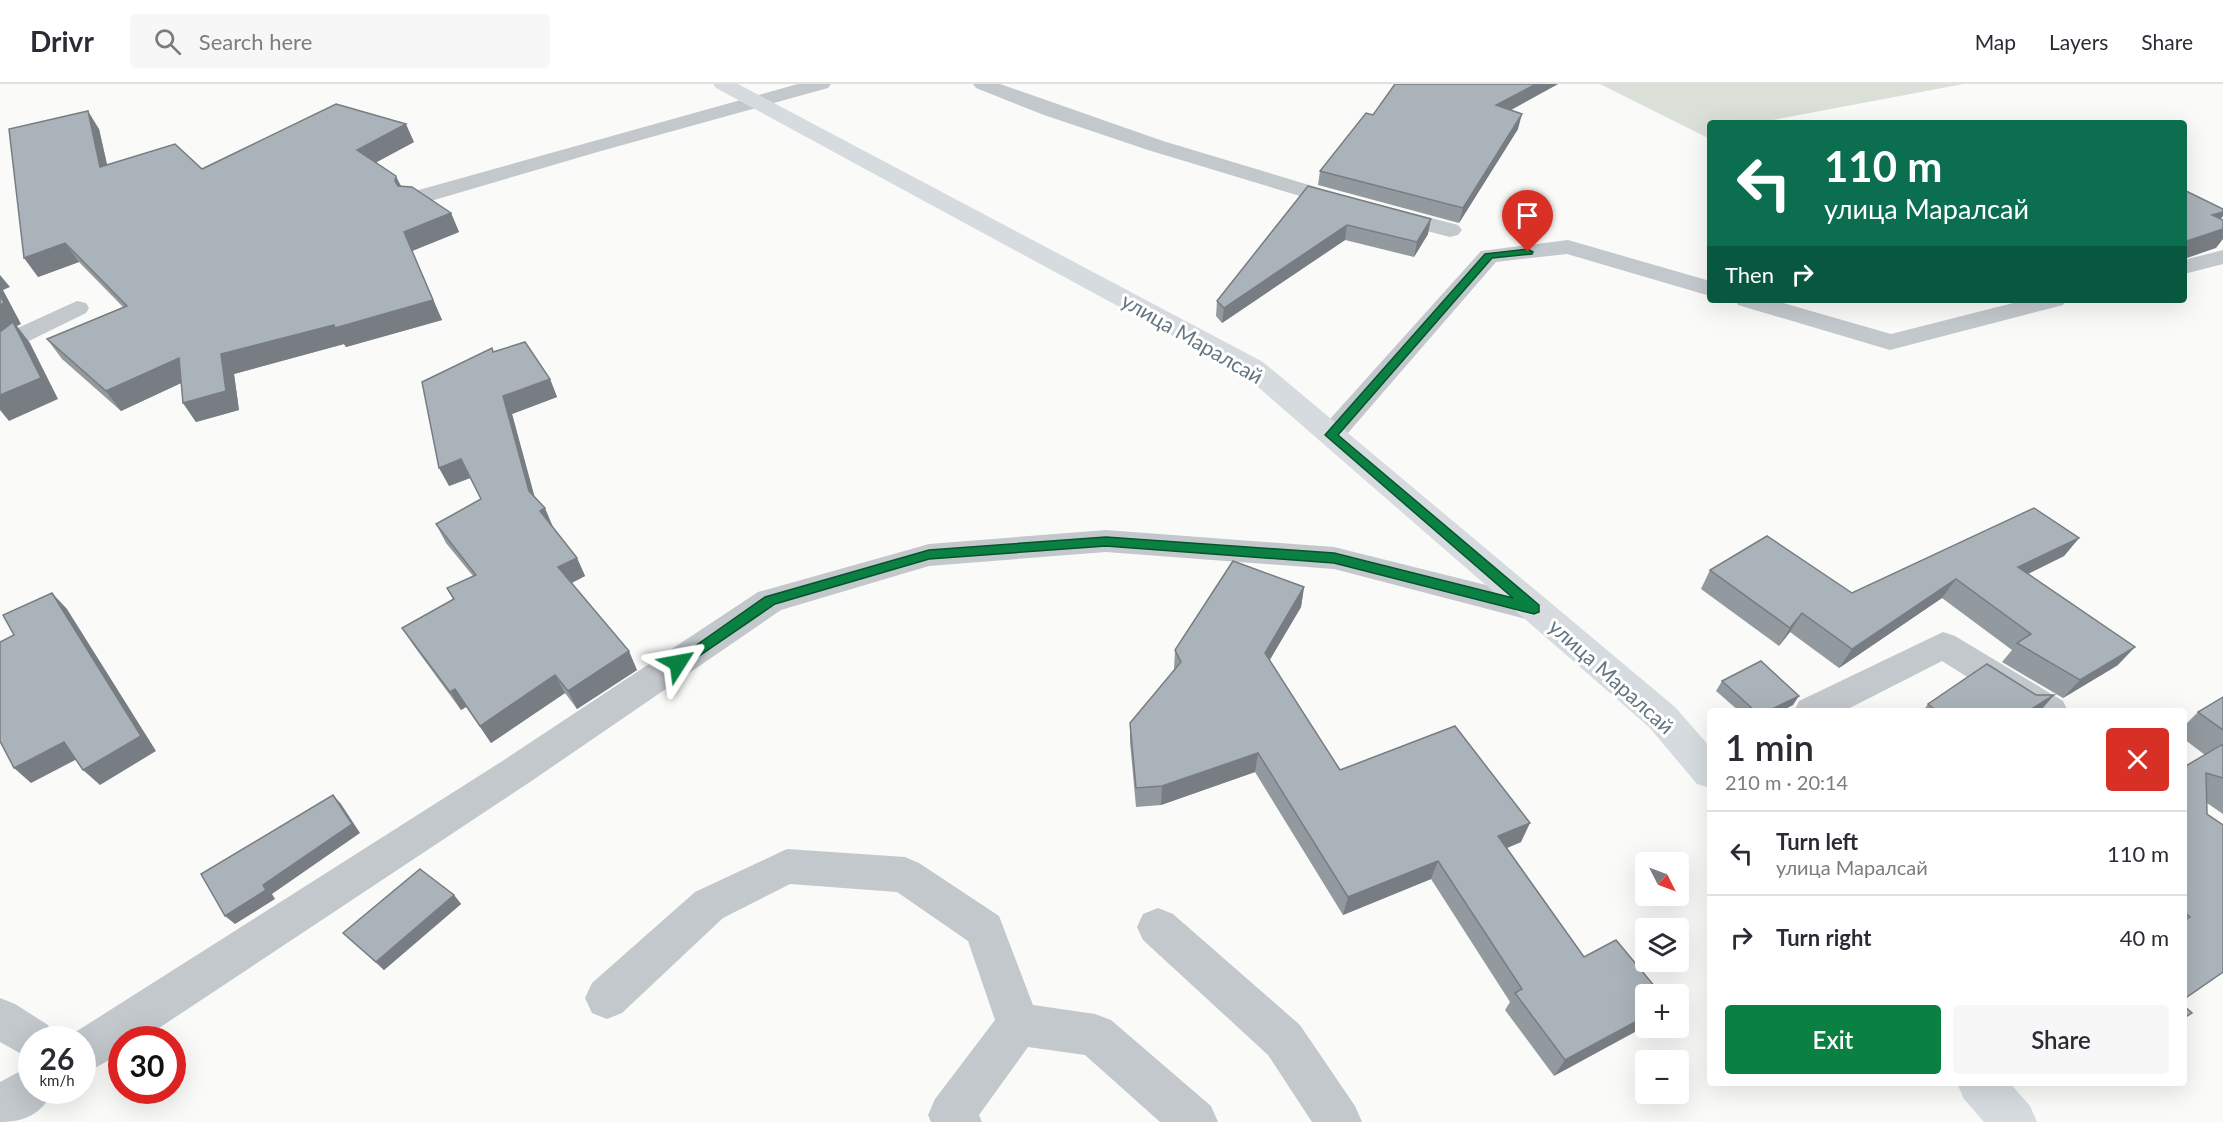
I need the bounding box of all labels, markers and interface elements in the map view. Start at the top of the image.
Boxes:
search box [130,14,550,68]
text: Drivr [30,24,94,58]
icon: search [151,25,184,58]
text: Search here [199,28,312,55]
text: Map [1975,29,2016,54]
text: Layers [2049,29,2108,54]
text: Share [2141,29,2193,54]
text: 110 m [1824,141,1942,191]
icon: left [1725,144,1803,222]
pin [1502,190,1553,252]
text: улица Маралсай [1824,192,2029,225]
icon: arrive [1511,199,1544,232]
icon: right [1786,258,1819,291]
text: Then [1725,261,1774,288]
street label: улица Маралсай [1117,287,1268,388]
street label: улица Маралсай [1544,613,1680,739]
position arrow [646,631,710,695]
text: 1 min [1725,725,1814,769]
button: close [2106,728,2169,791]
text: 210 m · 20:14 [1725,770,1848,794]
text: Turn left [1776,828,1858,855]
icon: left [1725,837,1758,870]
text: 110 m [2107,840,2169,867]
north arrow [1635,852,1689,906]
map controls [1635,852,1689,1104]
text: улица Маралсай [1776,855,1928,879]
button: layers [1635,918,1689,972]
icon: right [1725,921,1758,954]
text: Turn right [1776,924,1871,951]
text: 40 m [2120,924,2169,951]
button: + [1635,984,1689,1038]
button: Exit [1725,1005,1941,1074]
button: Share [1953,1005,2169,1074]
speed limit sign: 30 [108,1026,186,1104]
text: 26 [40,1040,74,1076]
button: − [1635,1050,1689,1104]
text: km/h [39,1071,75,1089]

